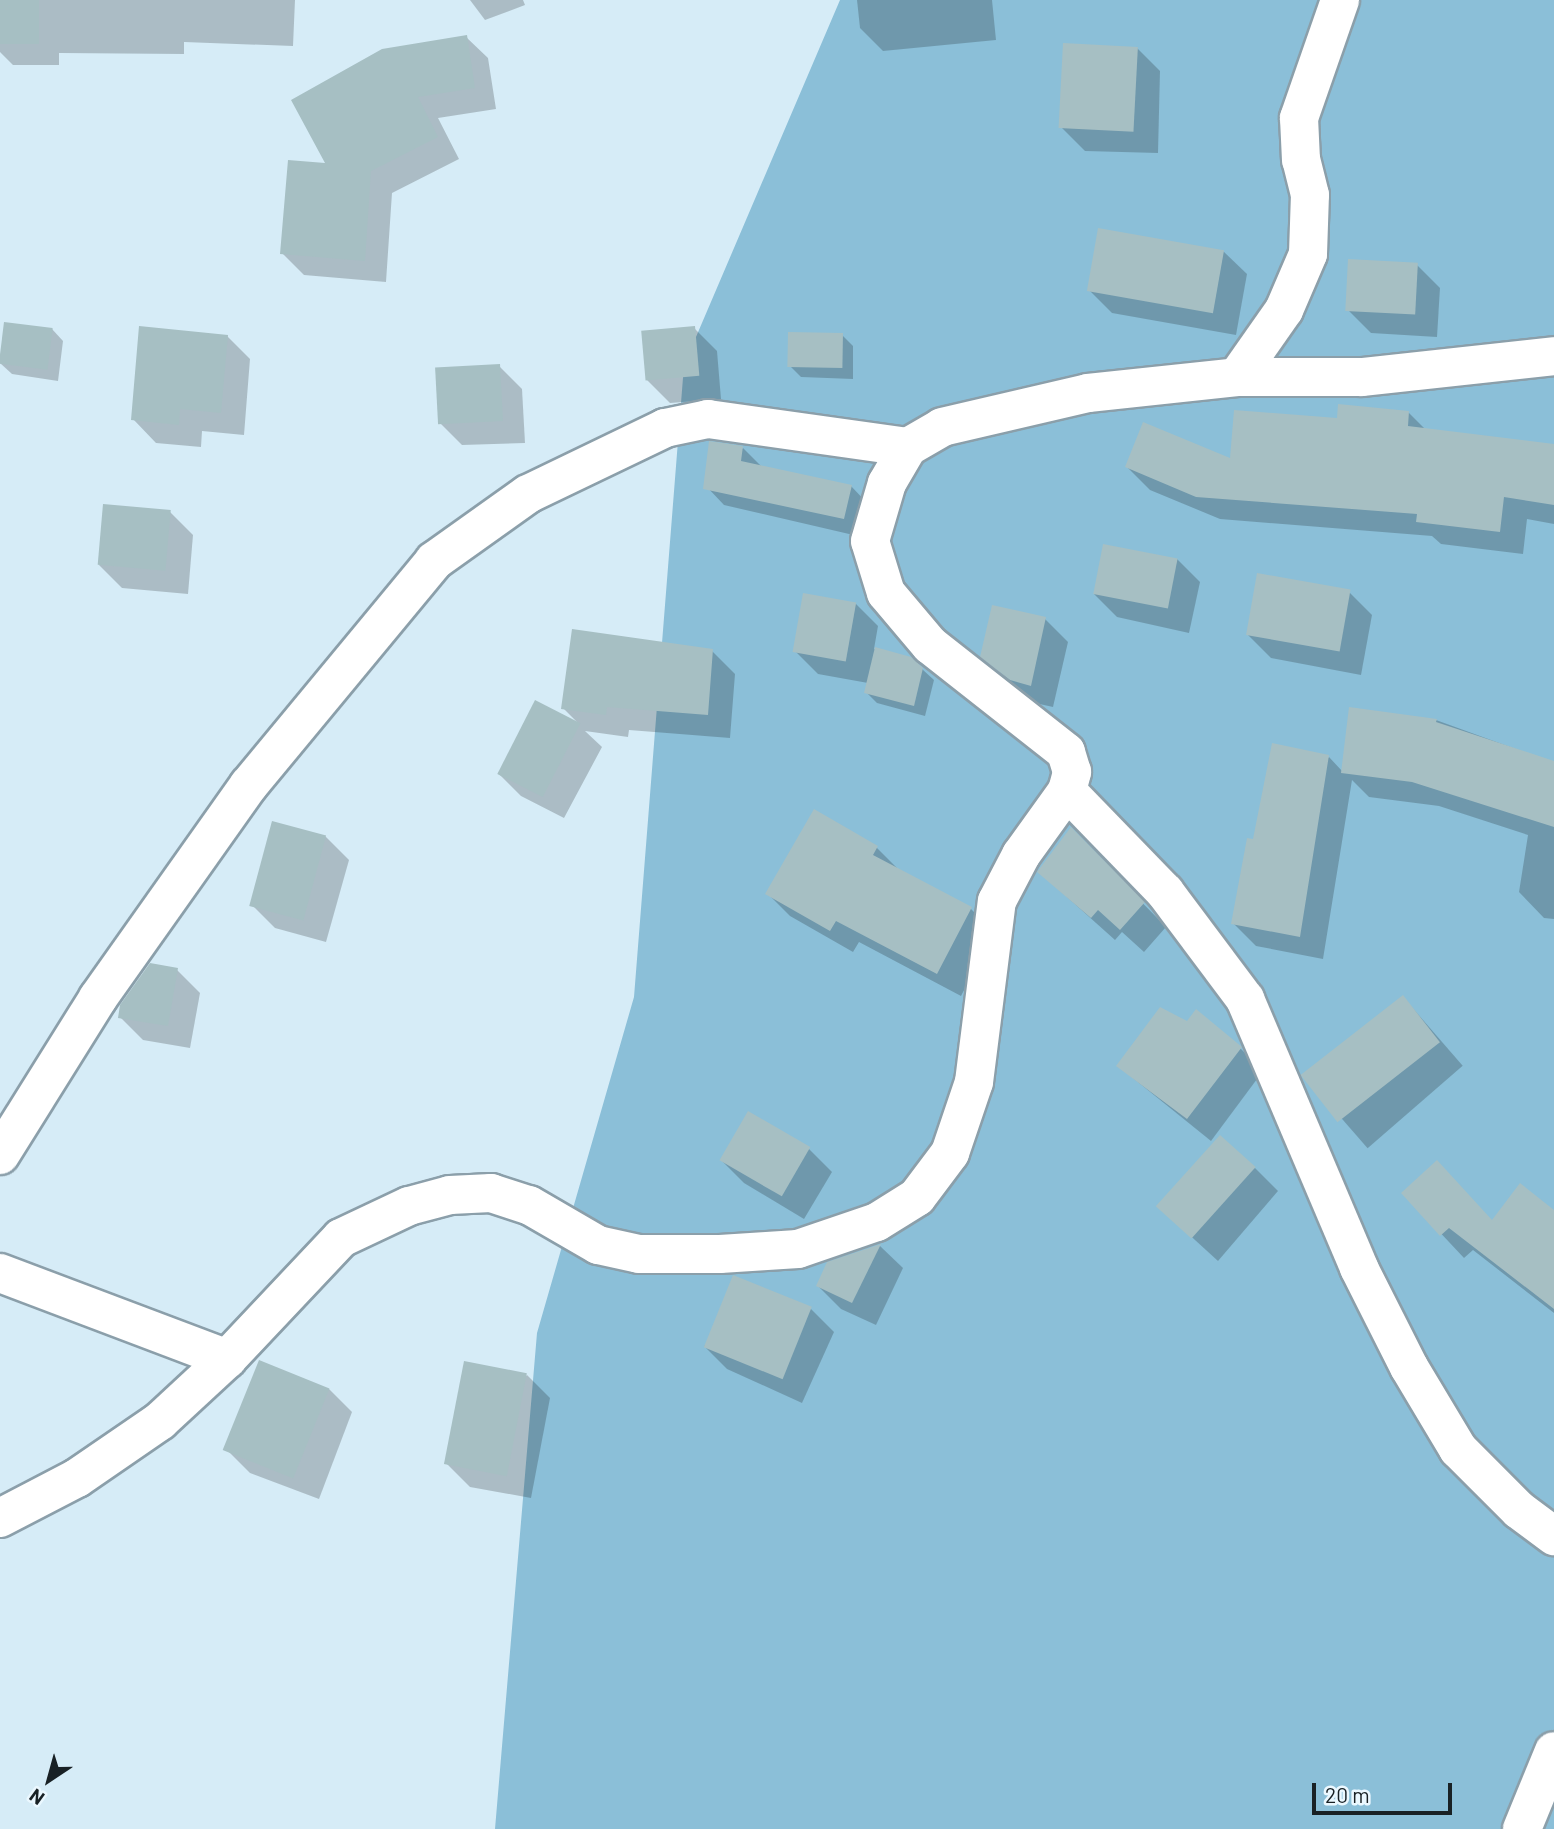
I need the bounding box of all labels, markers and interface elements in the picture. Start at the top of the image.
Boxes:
north arrow [14,1745,84,1815]
scale bar [1316,1770,1456,1814]
text: 20 m [1325,1782,1370,1807]
text: N [24,1784,48,1810]

